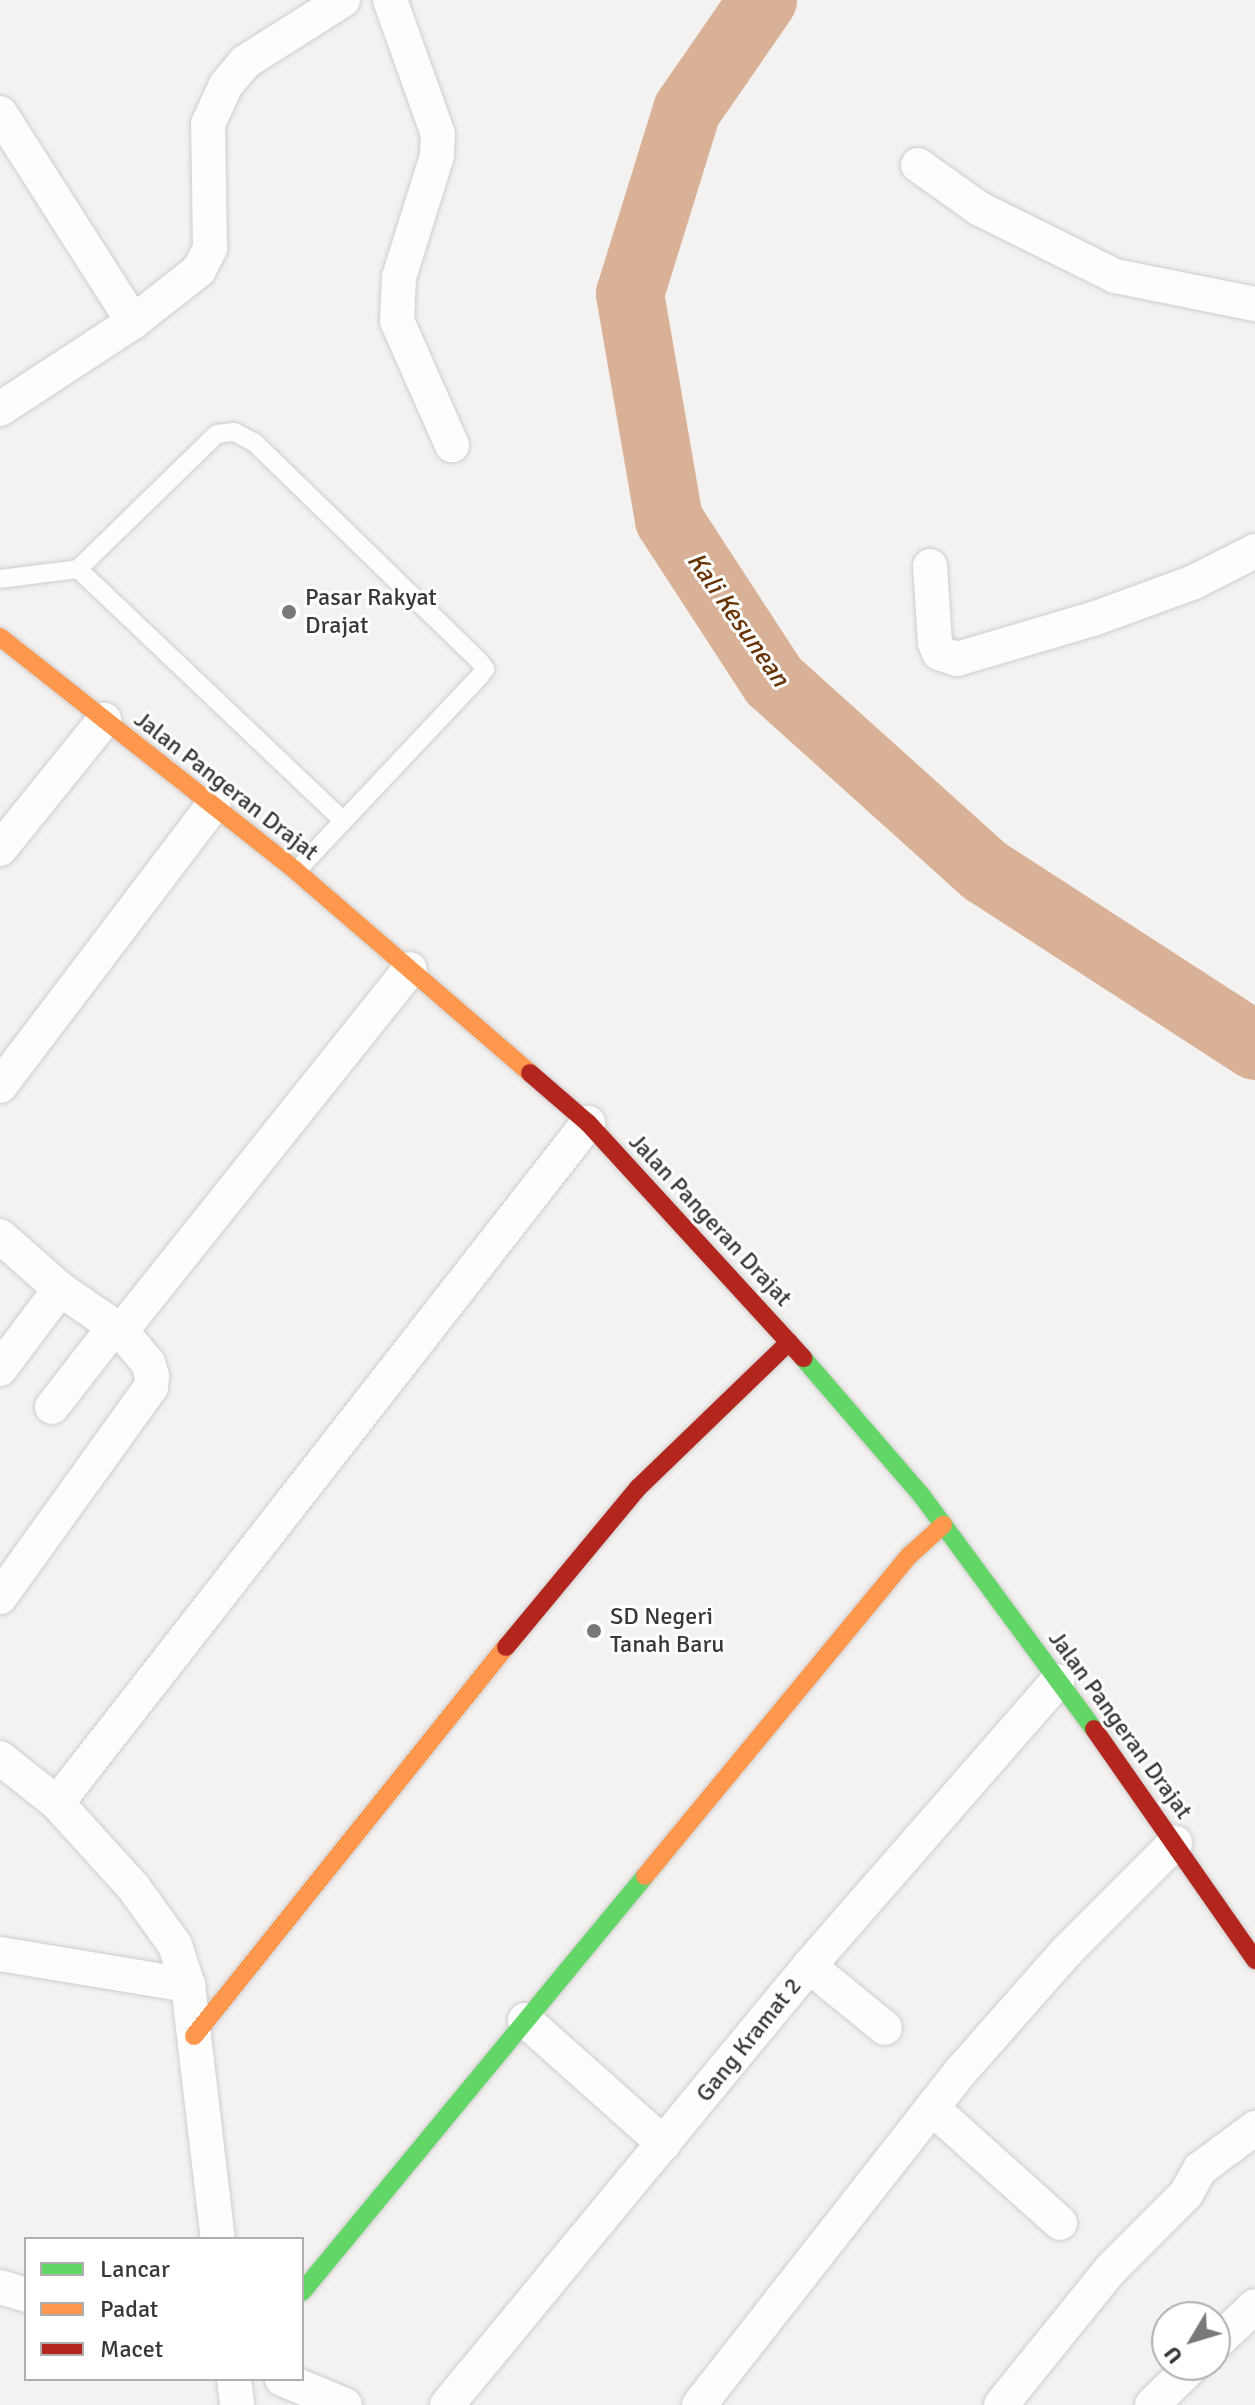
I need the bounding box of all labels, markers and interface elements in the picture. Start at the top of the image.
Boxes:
water label: Kali Kesunean [679,547,795,693]
place label: Pasar Rakyat Drajat [305,584,437,640]
marker: Pasar Rakyat Drajat [280,603,298,621]
street label: Jalan Pangeran Drajat [128,705,324,867]
street label: Jalan Pangeran Drajat [623,1128,797,1312]
place label: SD Negeri Tanah Baru [610,1603,724,1659]
marker: SD Negeri Tanah Baru [585,1622,603,1640]
street label: Jalan Pangeran Drajat [1042,1625,1198,1825]
street label: Gang Kramat 2 [690,1972,808,2108]
legend [24,2237,304,2381]
text: Lancar [100,2254,170,2284]
text: Padat [100,2294,158,2324]
north arrow [1151,2301,1231,2381]
text: Macet [100,2334,163,2364]
text: U [1158,2341,1188,2369]

